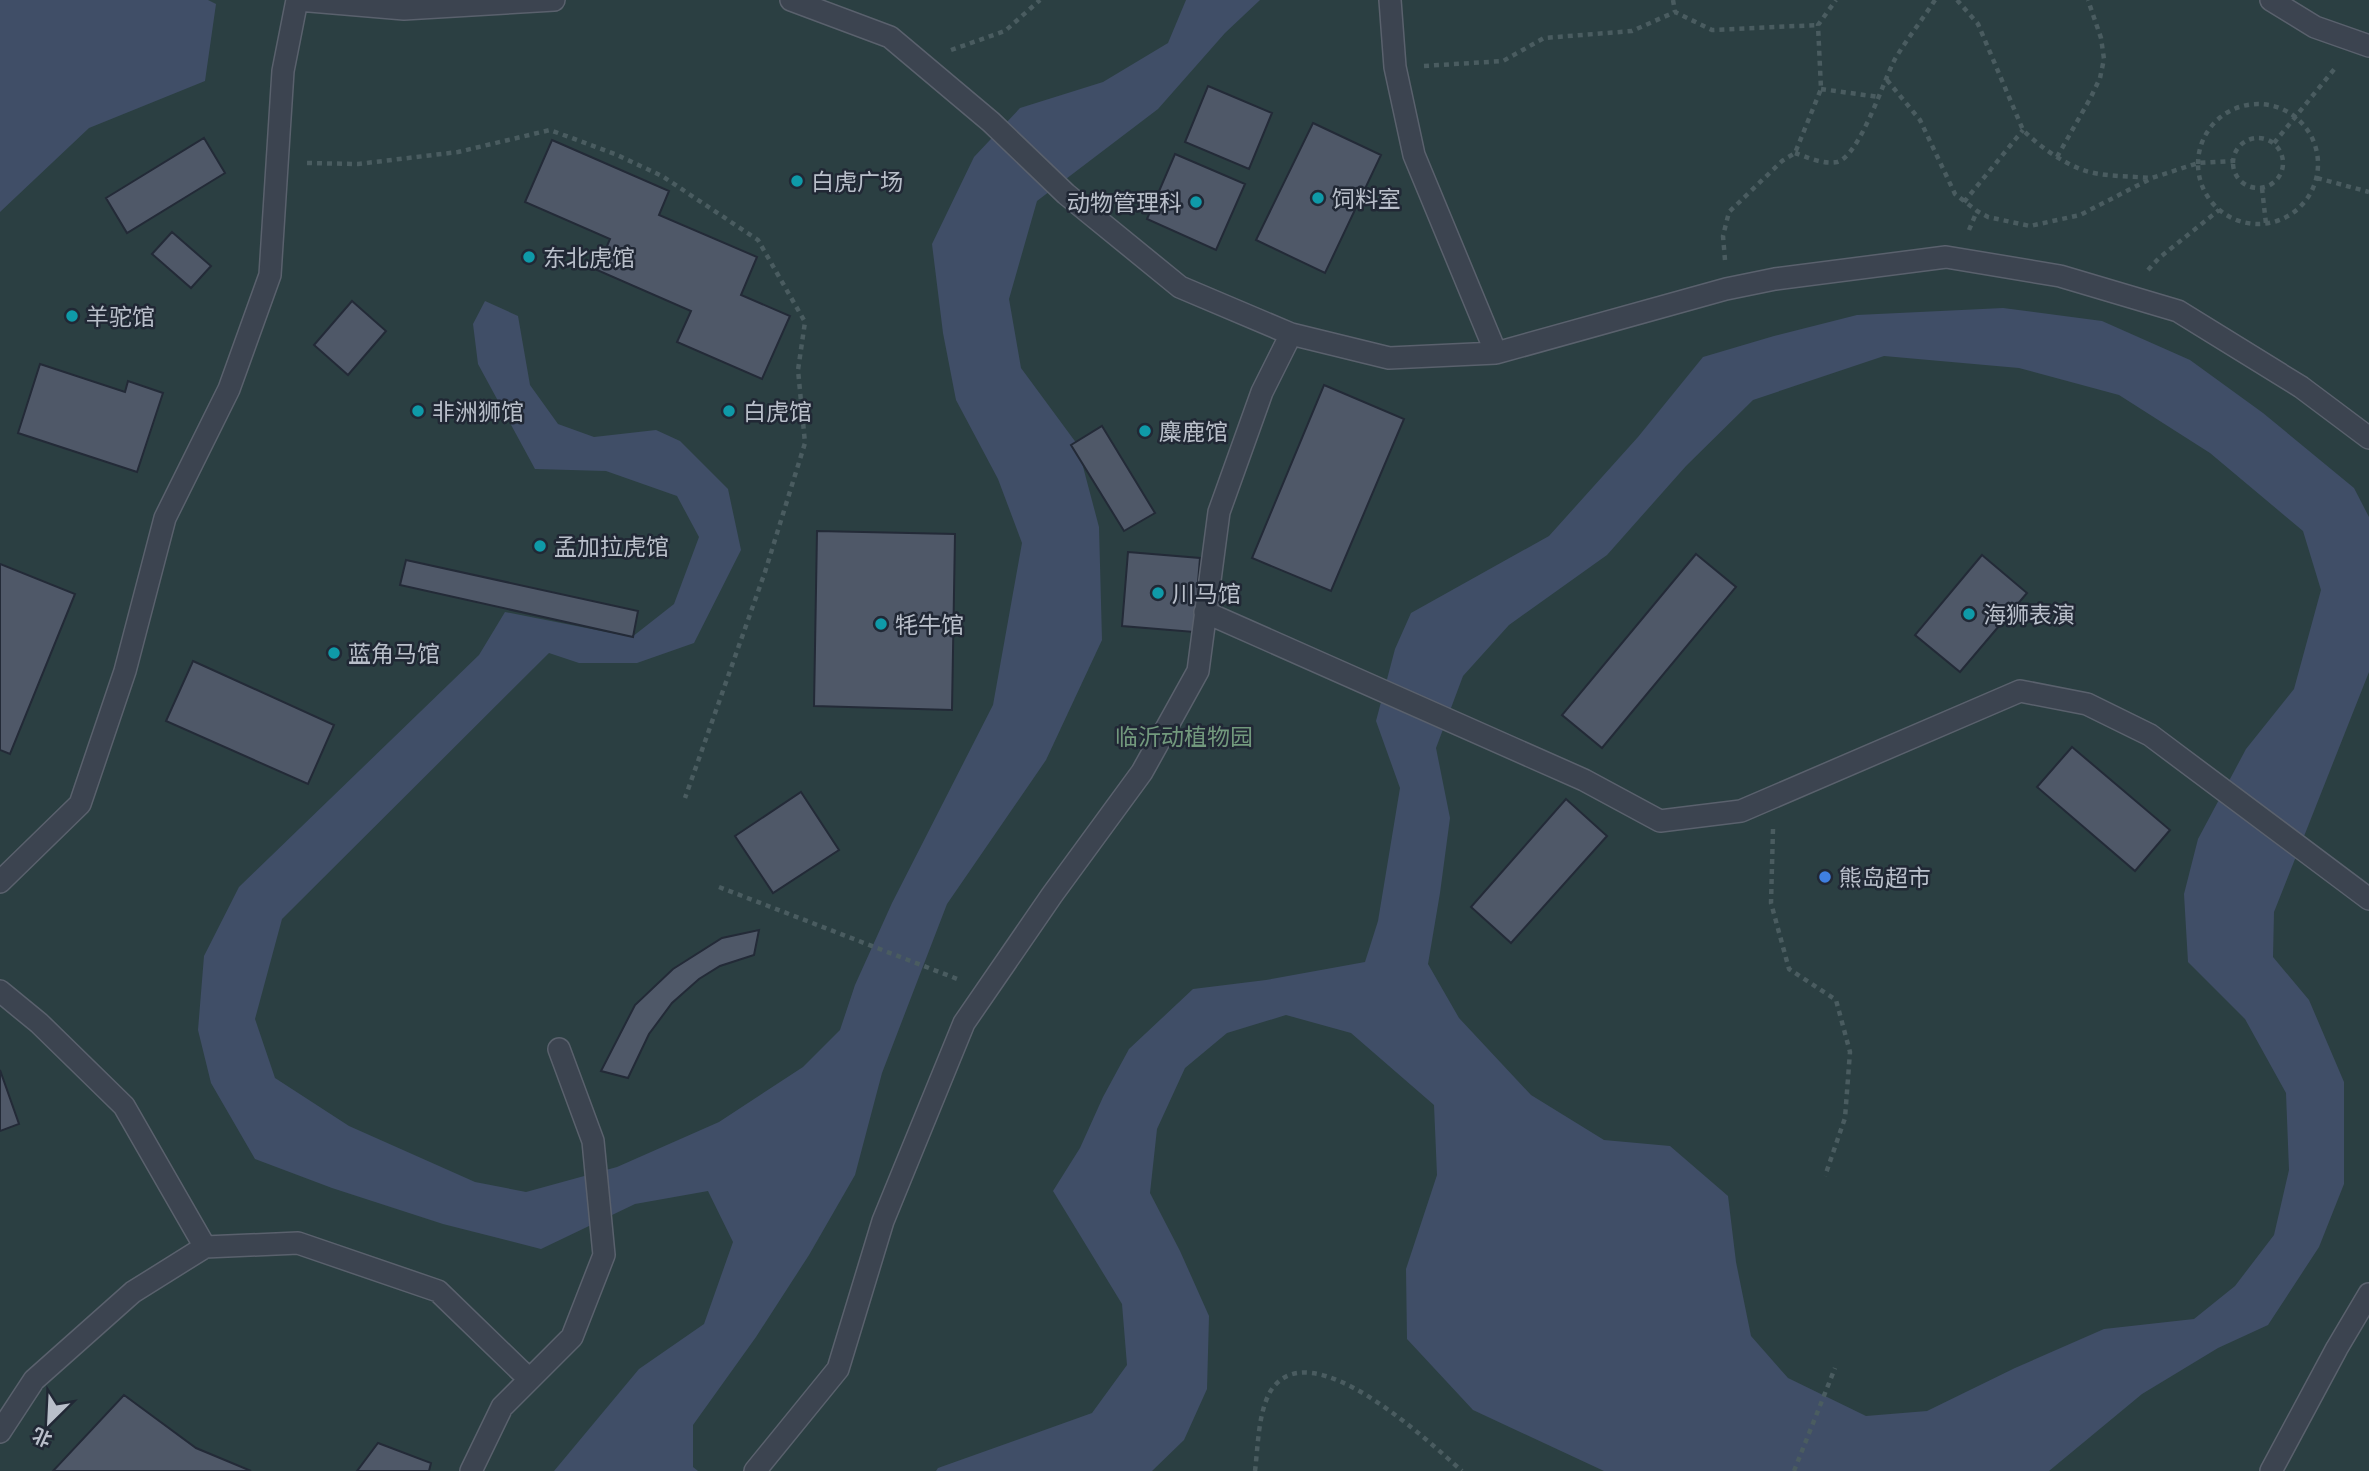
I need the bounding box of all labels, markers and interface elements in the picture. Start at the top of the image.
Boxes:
place label: 白虎广场 [811,167,903,196]
marker: 白虎广场 [789,173,805,189]
place label: 饲料室 [1332,184,1401,213]
place label: 动物管理科 [1067,188,1182,217]
marker: 饲料室 [1310,190,1326,206]
marker: 动物管理科 [1188,194,1204,210]
place label: 东北虎馆 [543,243,635,272]
marker: 东北虎馆 [521,249,537,265]
place label: 羊驼馆 [86,302,155,331]
marker: 羊驼馆 [64,308,80,324]
place label: 非洲狮馆 [432,397,524,426]
place label: 白虎馆 [743,397,812,426]
marker: 非洲狮馆 [410,403,426,419]
marker: 白虎馆 [721,403,737,419]
place label: 麋鹿馆 [1159,417,1228,446]
marker: 麋鹿馆 [1137,423,1153,439]
place label: 孟加拉虎馆 [554,532,669,561]
marker: 孟加拉虎馆 [532,538,548,554]
place label: 川马馆 [1172,579,1241,608]
marker: 川马馆 [1150,585,1166,601]
place label: 海狮表演 [1983,600,2075,629]
marker: 海狮表演 [1961,606,1977,622]
place label: 牦牛馆 [895,610,964,639]
marker: 牦牛馆 [873,616,889,632]
place label: 蓝角马馆 [348,639,440,668]
marker: 蓝角马馆 [326,645,342,661]
park label: 临沂动植物园 [1115,722,1253,751]
place label: 熊岛超市 [1839,863,1931,892]
marker: 熊岛超市 [1817,869,1833,885]
north arrow [14,1387,84,1457]
text: 北 [29,1423,56,1452]

